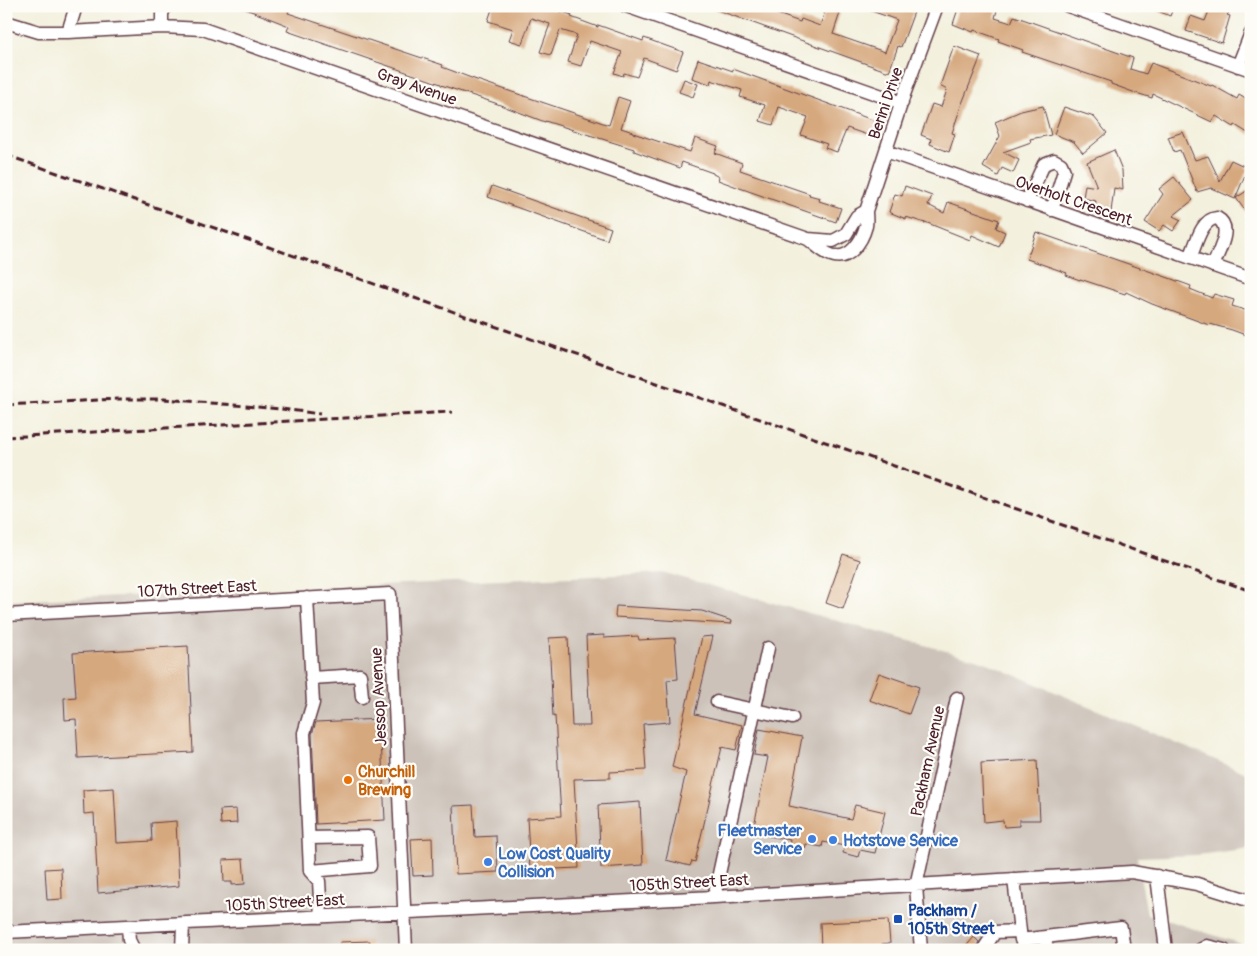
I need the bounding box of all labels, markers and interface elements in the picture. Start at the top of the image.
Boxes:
street label: Gray Avenue [374,64,459,110]
street label: Berini Drive [864,65,908,142]
street label: Overholt Crescent [1013,172,1135,230]
street label: 107th Street East [137,576,258,602]
street label: Jessop Avenue [366,647,392,747]
street label: Packham Avenue [907,704,949,818]
place label: Churchill Brewing [358,762,416,800]
marker: Churchill Brewing [342,774,354,786]
place label: Fleetmaster Service [717,821,803,859]
place label: Hotstove Service [843,831,959,851]
marker: Fleetmaster Service [806,833,818,845]
marker: Hotstove Service [827,834,839,846]
place label: Low Cost Quality Collision [498,844,611,882]
marker: Low Cost Quality Collision [482,856,494,868]
street label: 105th Street East [629,870,750,896]
street label: 105th Street East [225,890,346,916]
place label: Packham / 105th Street [908,901,995,939]
marker: Packham / 105th Street [892,913,904,925]

